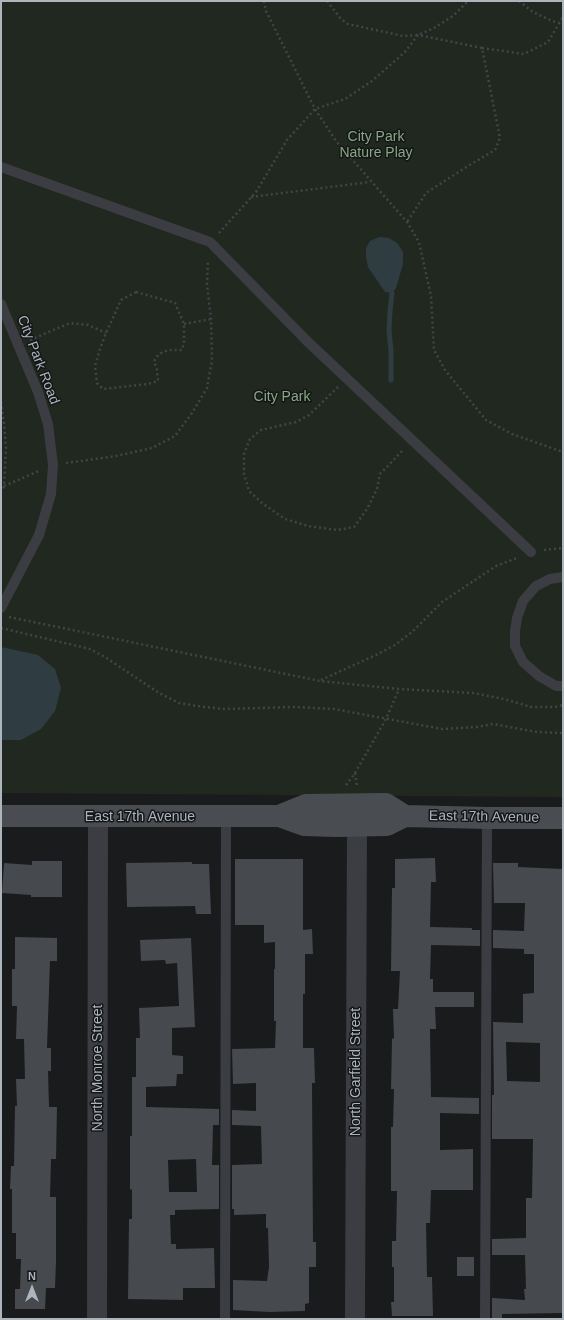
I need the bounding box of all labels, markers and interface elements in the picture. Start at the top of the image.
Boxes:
park label: City Park Nature Play [339,129,413,162]
street label: City Park Road [13,313,63,407]
park label: City Park [254,389,310,405]
street label: East 17th Avenue [429,808,539,826]
street label: East 17th Avenue [85,809,195,825]
street label: North Monroe Street [90,1005,106,1131]
street label: North Garfield Street [348,1008,364,1136]
north arrow [12,1268,52,1308]
text: N [28,1270,36,1282]

